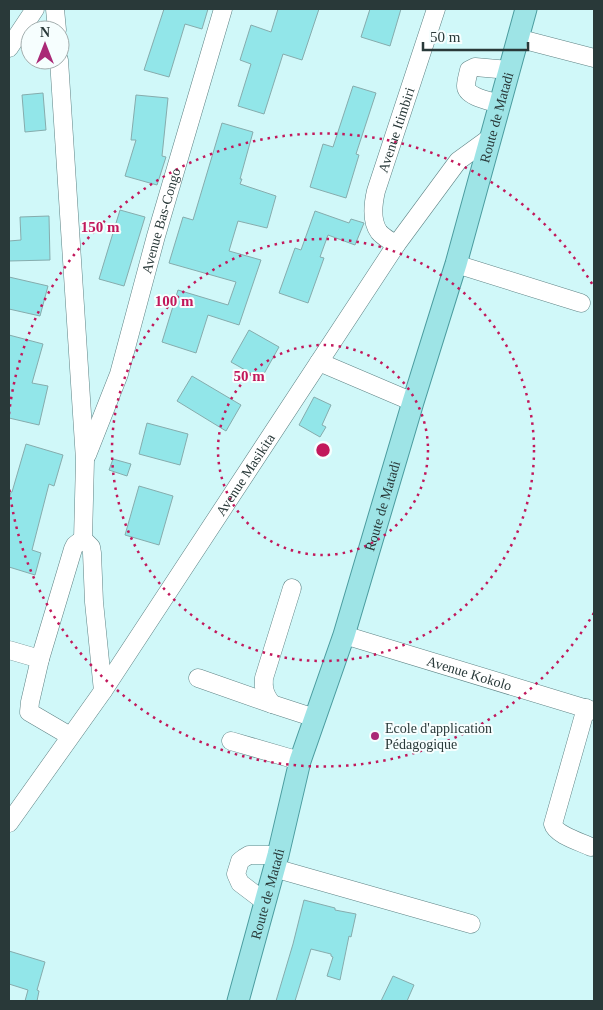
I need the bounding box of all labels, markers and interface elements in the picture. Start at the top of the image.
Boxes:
north arrow [20,20,70,70]
scale bar [423,20,528,52]
text: N [40,25,50,40]
text: 50 m [430,29,461,45]
street label: Route de Matadi [477,70,516,164]
street label: Avenue Itimbiri [376,85,418,175]
street label: Avenue Bas-Congo [139,166,184,275]
text: 150 m [81,219,120,235]
text: 100 m [155,293,194,309]
text: 50 m [233,368,265,384]
street label: Avenue Masikita [213,430,278,519]
centre of rings [314,441,332,459]
street label: Route de Matadi [362,459,403,553]
street label: Avenue Kokolo [425,654,513,694]
place label: Ecole d'application Pédagogique [385,721,492,752]
marker: Ecole d'application Pédagogique [369,730,381,742]
street label: Route de Matadi [248,847,287,941]

